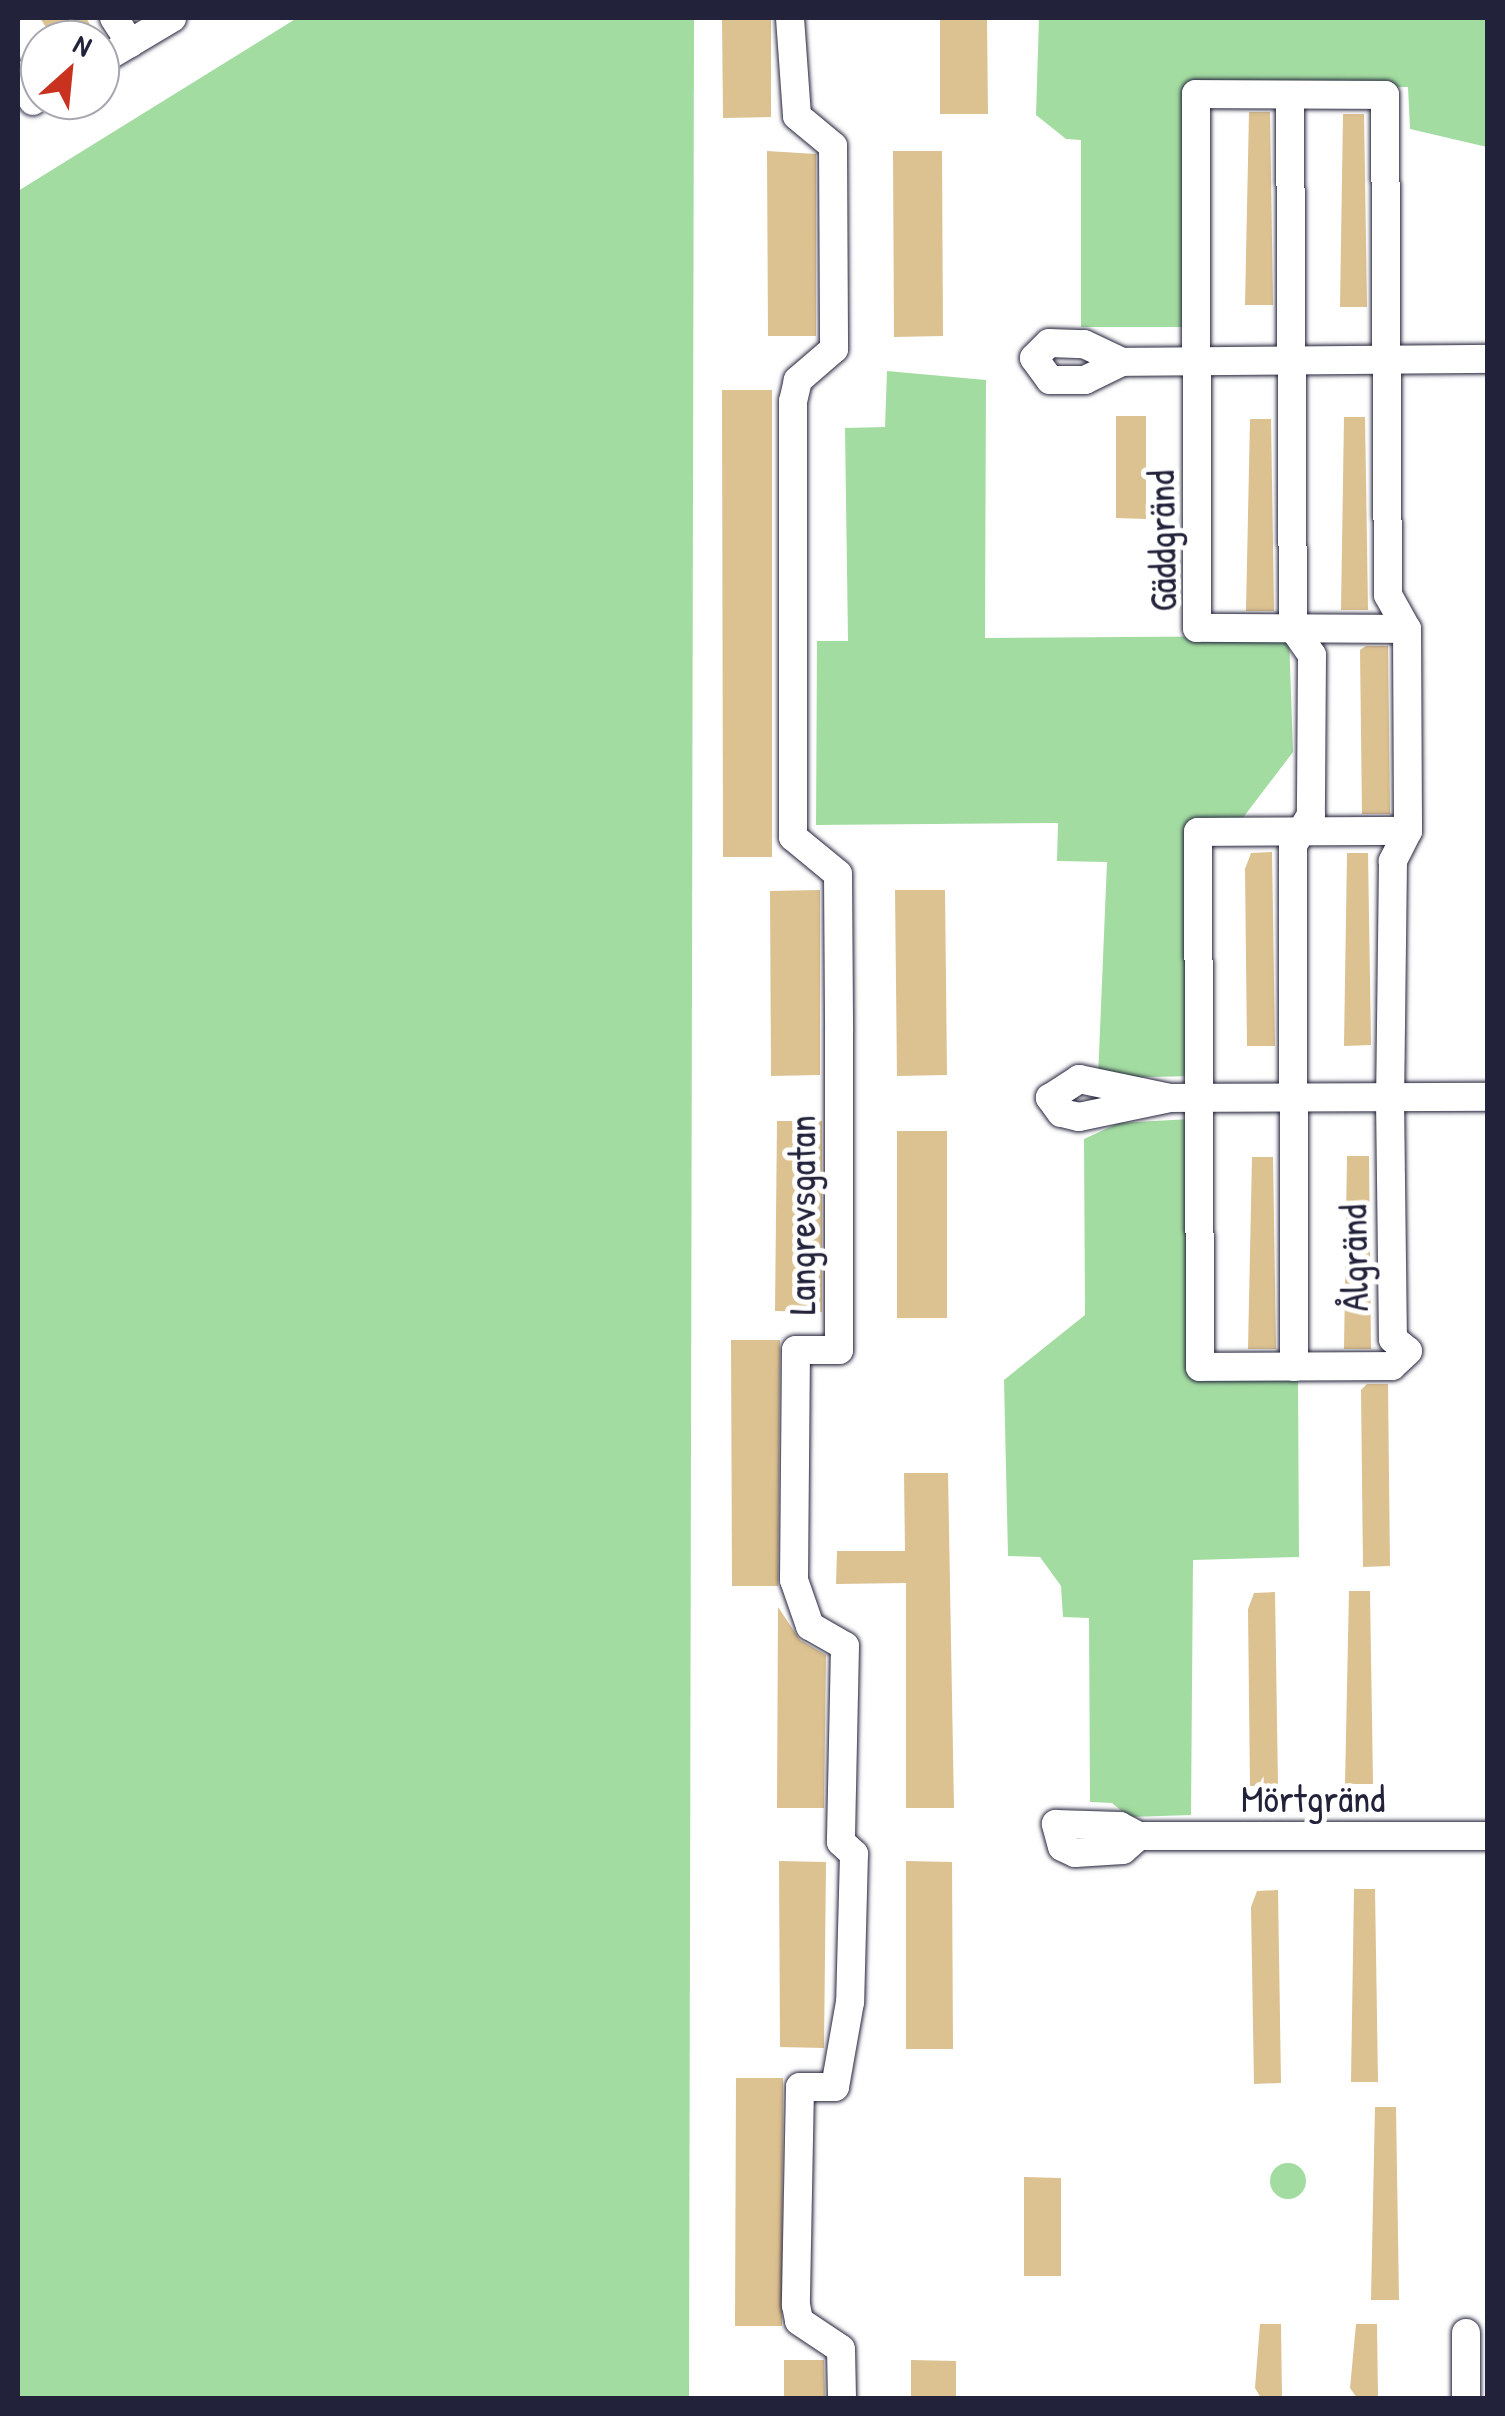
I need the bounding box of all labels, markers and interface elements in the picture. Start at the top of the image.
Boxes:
north arrow [20,20,120,120]
text: N [67,25,98,65]
street label: Gäddgränd [1138,470,1186,612]
street label: Langrevsgatan [779,1115,825,1315]
street label: Ålgränd [1330,1204,1378,1312]
street label: Mörtgränd [1241,1776,1385,1822]

